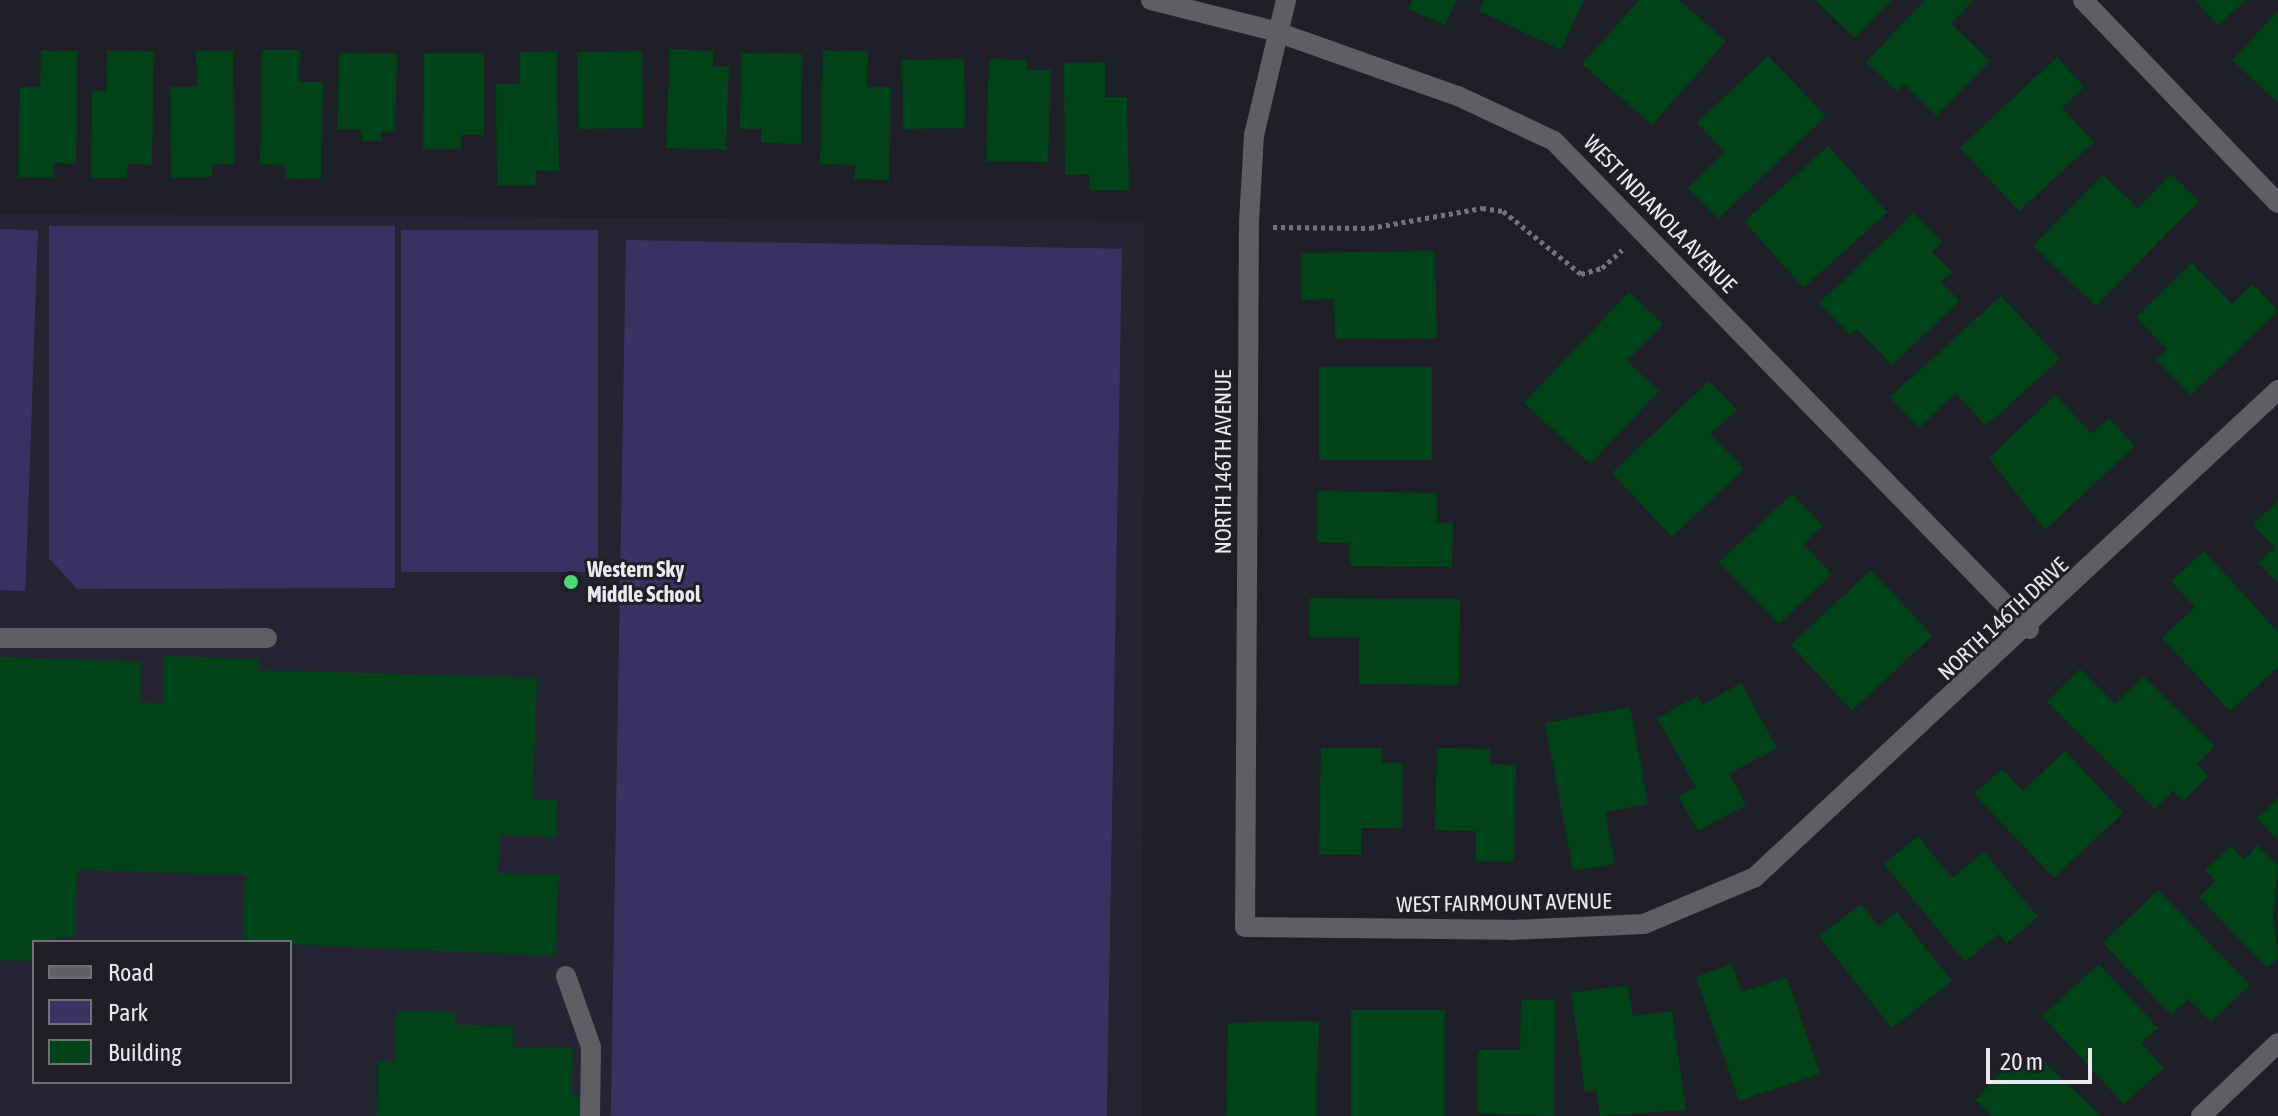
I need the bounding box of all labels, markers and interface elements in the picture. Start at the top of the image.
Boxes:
street label: WEST INDIANOLA AVENUE [1578,130,1742,298]
street label: NORTH 146TH AVENUE [1211,370,1237,554]
street label: NORTH 146TH DRIVE [1933,552,2073,686]
place label: Western Sky Middle School [587,556,701,608]
marker: Western Sky Middle School [562,573,580,591]
street label: WEST FAIRMOUNT AVENUE [1396,888,1612,918]
legend [32,940,292,1084]
text: Road [108,959,154,986]
text: Park [108,999,148,1026]
scale bar [1990,1032,2096,1082]
text: Building [108,1039,181,1066]
text: 20 m [2000,1048,2043,1075]

